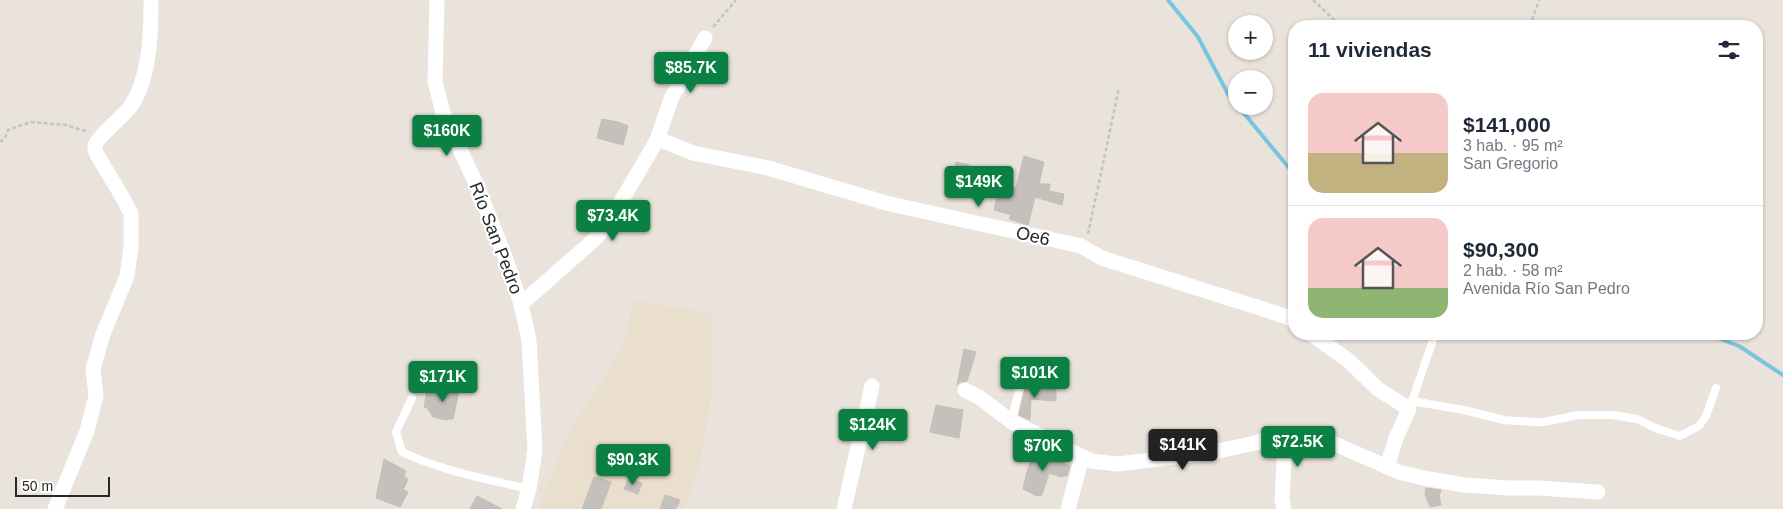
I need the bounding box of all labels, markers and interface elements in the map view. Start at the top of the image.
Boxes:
map controls [1228,15,1273,115]
button: + [1228,15,1273,60]
icon: filters [1715,36,1743,64]
text: 11 viviendas [1308,38,1432,61]
pin: $85.7K [650,52,732,94]
text: $85.7K [665,59,717,76]
button: − [1228,70,1273,115]
icon: home [1348,113,1408,173]
text: $141,000 [1463,113,1551,136]
pin: $160K [412,114,482,157]
text: $160K [423,122,471,139]
text: 3 hab. · 95 m² [1463,137,1563,154]
text: San Gregorio [1463,155,1558,172]
pin: $149K [944,166,1014,208]
text: $149K [955,173,1003,190]
street label: Río San Pedro [466,179,526,297]
pin: $73.4K [572,200,654,242]
text: $73.4K [587,207,639,224]
street label: Oe6 [1014,222,1052,250]
icon: home [1348,238,1408,298]
text: $90,300 [1463,238,1539,261]
text: 2 hab. · 58 m² [1463,262,1563,279]
text: Avenida Río San Pedro [1463,280,1630,297]
pin: $101K [1000,356,1070,399]
pin: $171K [408,360,478,403]
text: $101K [1011,364,1059,381]
text: $171K [419,368,467,385]
pin: $124K [838,408,908,451]
text: $124K [849,416,897,433]
pin: $72.5K [1257,426,1339,468]
pin: $141K [1148,428,1218,471]
pin: $70K [1013,430,1073,472]
text: $72.5K [1272,433,1324,450]
text: $141K [1159,436,1207,453]
text: $70K [1024,437,1062,454]
pin: $90.3K [592,444,674,486]
text: $90.3K [607,451,659,468]
scale bar [15,474,110,497]
text: 50 m [22,478,53,494]

